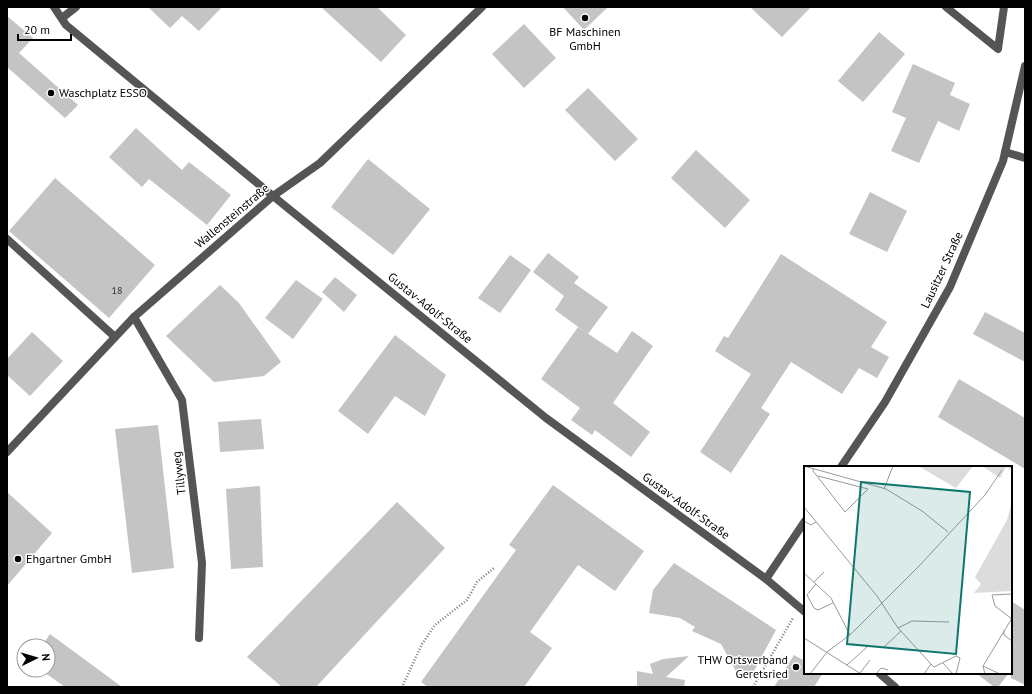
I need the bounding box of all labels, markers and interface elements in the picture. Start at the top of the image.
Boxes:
marker: BF Maschinen GmbH [580,13,590,23]
scale bar [18,16,71,42]
text: 20 m [24,22,50,37]
place label: BF Maschinen GmbH [549,24,621,53]
place label: Waschplatz ESSO [59,85,147,100]
marker: Waschplatz ESSO [46,88,56,98]
street label: Wallensteinstraße [192,180,272,251]
street label: Lausitzer Straße [917,229,966,311]
street label: Gustav-Adolf-Straße [385,269,476,346]
house number: 18 [112,284,122,297]
street label: Tillyweg [168,450,189,496]
inset map [804,466,1012,674]
street label: Gustav-Adolf-Straße [640,469,733,542]
place label: Ehgartner GmbH [26,551,111,566]
marker: Ehgartner GmbH [13,554,23,564]
north arrow [16,638,56,678]
place label: THW Ortsverband Geretsried [697,652,788,681]
text: N [39,653,53,661]
marker: THW Ortsverband Geretsried [791,662,801,672]

